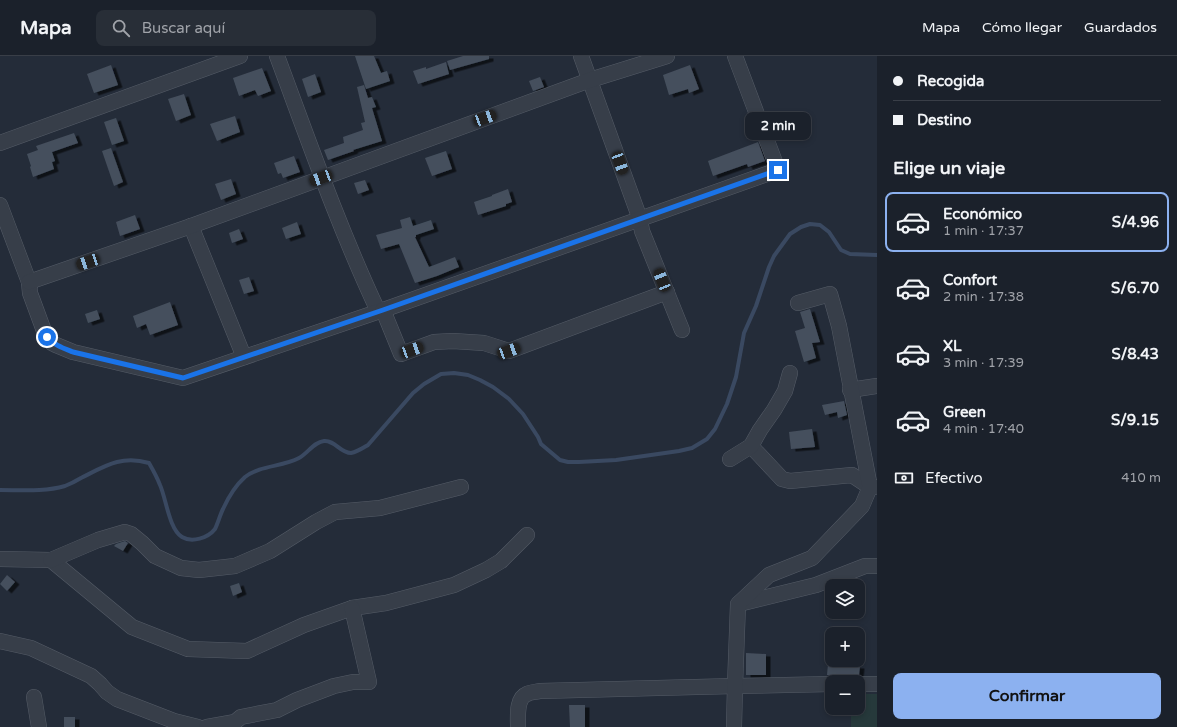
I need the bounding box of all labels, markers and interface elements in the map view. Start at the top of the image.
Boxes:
search box [96,10,376,46]
text: Mapa [20,17,72,39]
icon: search [110,17,132,39]
text: Buscar aquí [142,19,225,37]
text: Mapa [922,19,960,36]
text: Cómo llegar [982,19,1062,36]
text: Guardados [1084,19,1157,36]
text: Recogida [917,72,984,90]
car [472,108,498,128]
text: Destino [917,111,971,129]
callout: 2 min [745,112,811,140]
text: 2 min [761,118,795,134]
car [610,150,630,176]
text: Elige un viaje [893,157,1005,179]
route end [769,161,787,179]
car [308,168,334,188]
icon: car [895,204,931,240]
text: Económico [943,205,1022,223]
text: S/4.96 [1112,213,1159,231]
text: 1 min · 17:37 [943,223,1024,239]
car [75,252,101,272]
car [652,267,672,293]
icon: car [895,270,931,306]
text: Confort [943,271,997,289]
text: S/6.70 [1111,279,1159,297]
text: 2 min · 17:38 [943,289,1024,305]
route start [38,328,56,346]
icon: car [895,336,931,372]
text: XL [943,337,962,355]
car [399,340,425,360]
car [496,341,522,361]
text: S/8.43 [1112,345,1159,363]
text: 3 min · 17:39 [943,355,1024,371]
icon: car [895,402,931,438]
text: Green [943,403,986,421]
text: S/9.15 [1111,411,1159,429]
text: 4 min · 17:40 [943,421,1024,437]
icon: cash [893,467,915,489]
text: Efectivo [925,469,983,487]
text: 410 m [1121,470,1161,486]
map controls [825,579,865,715]
button: layers [825,579,865,619]
button: + [825,627,865,667]
button: Confirmar [893,673,1161,719]
button: − [825,675,865,715]

